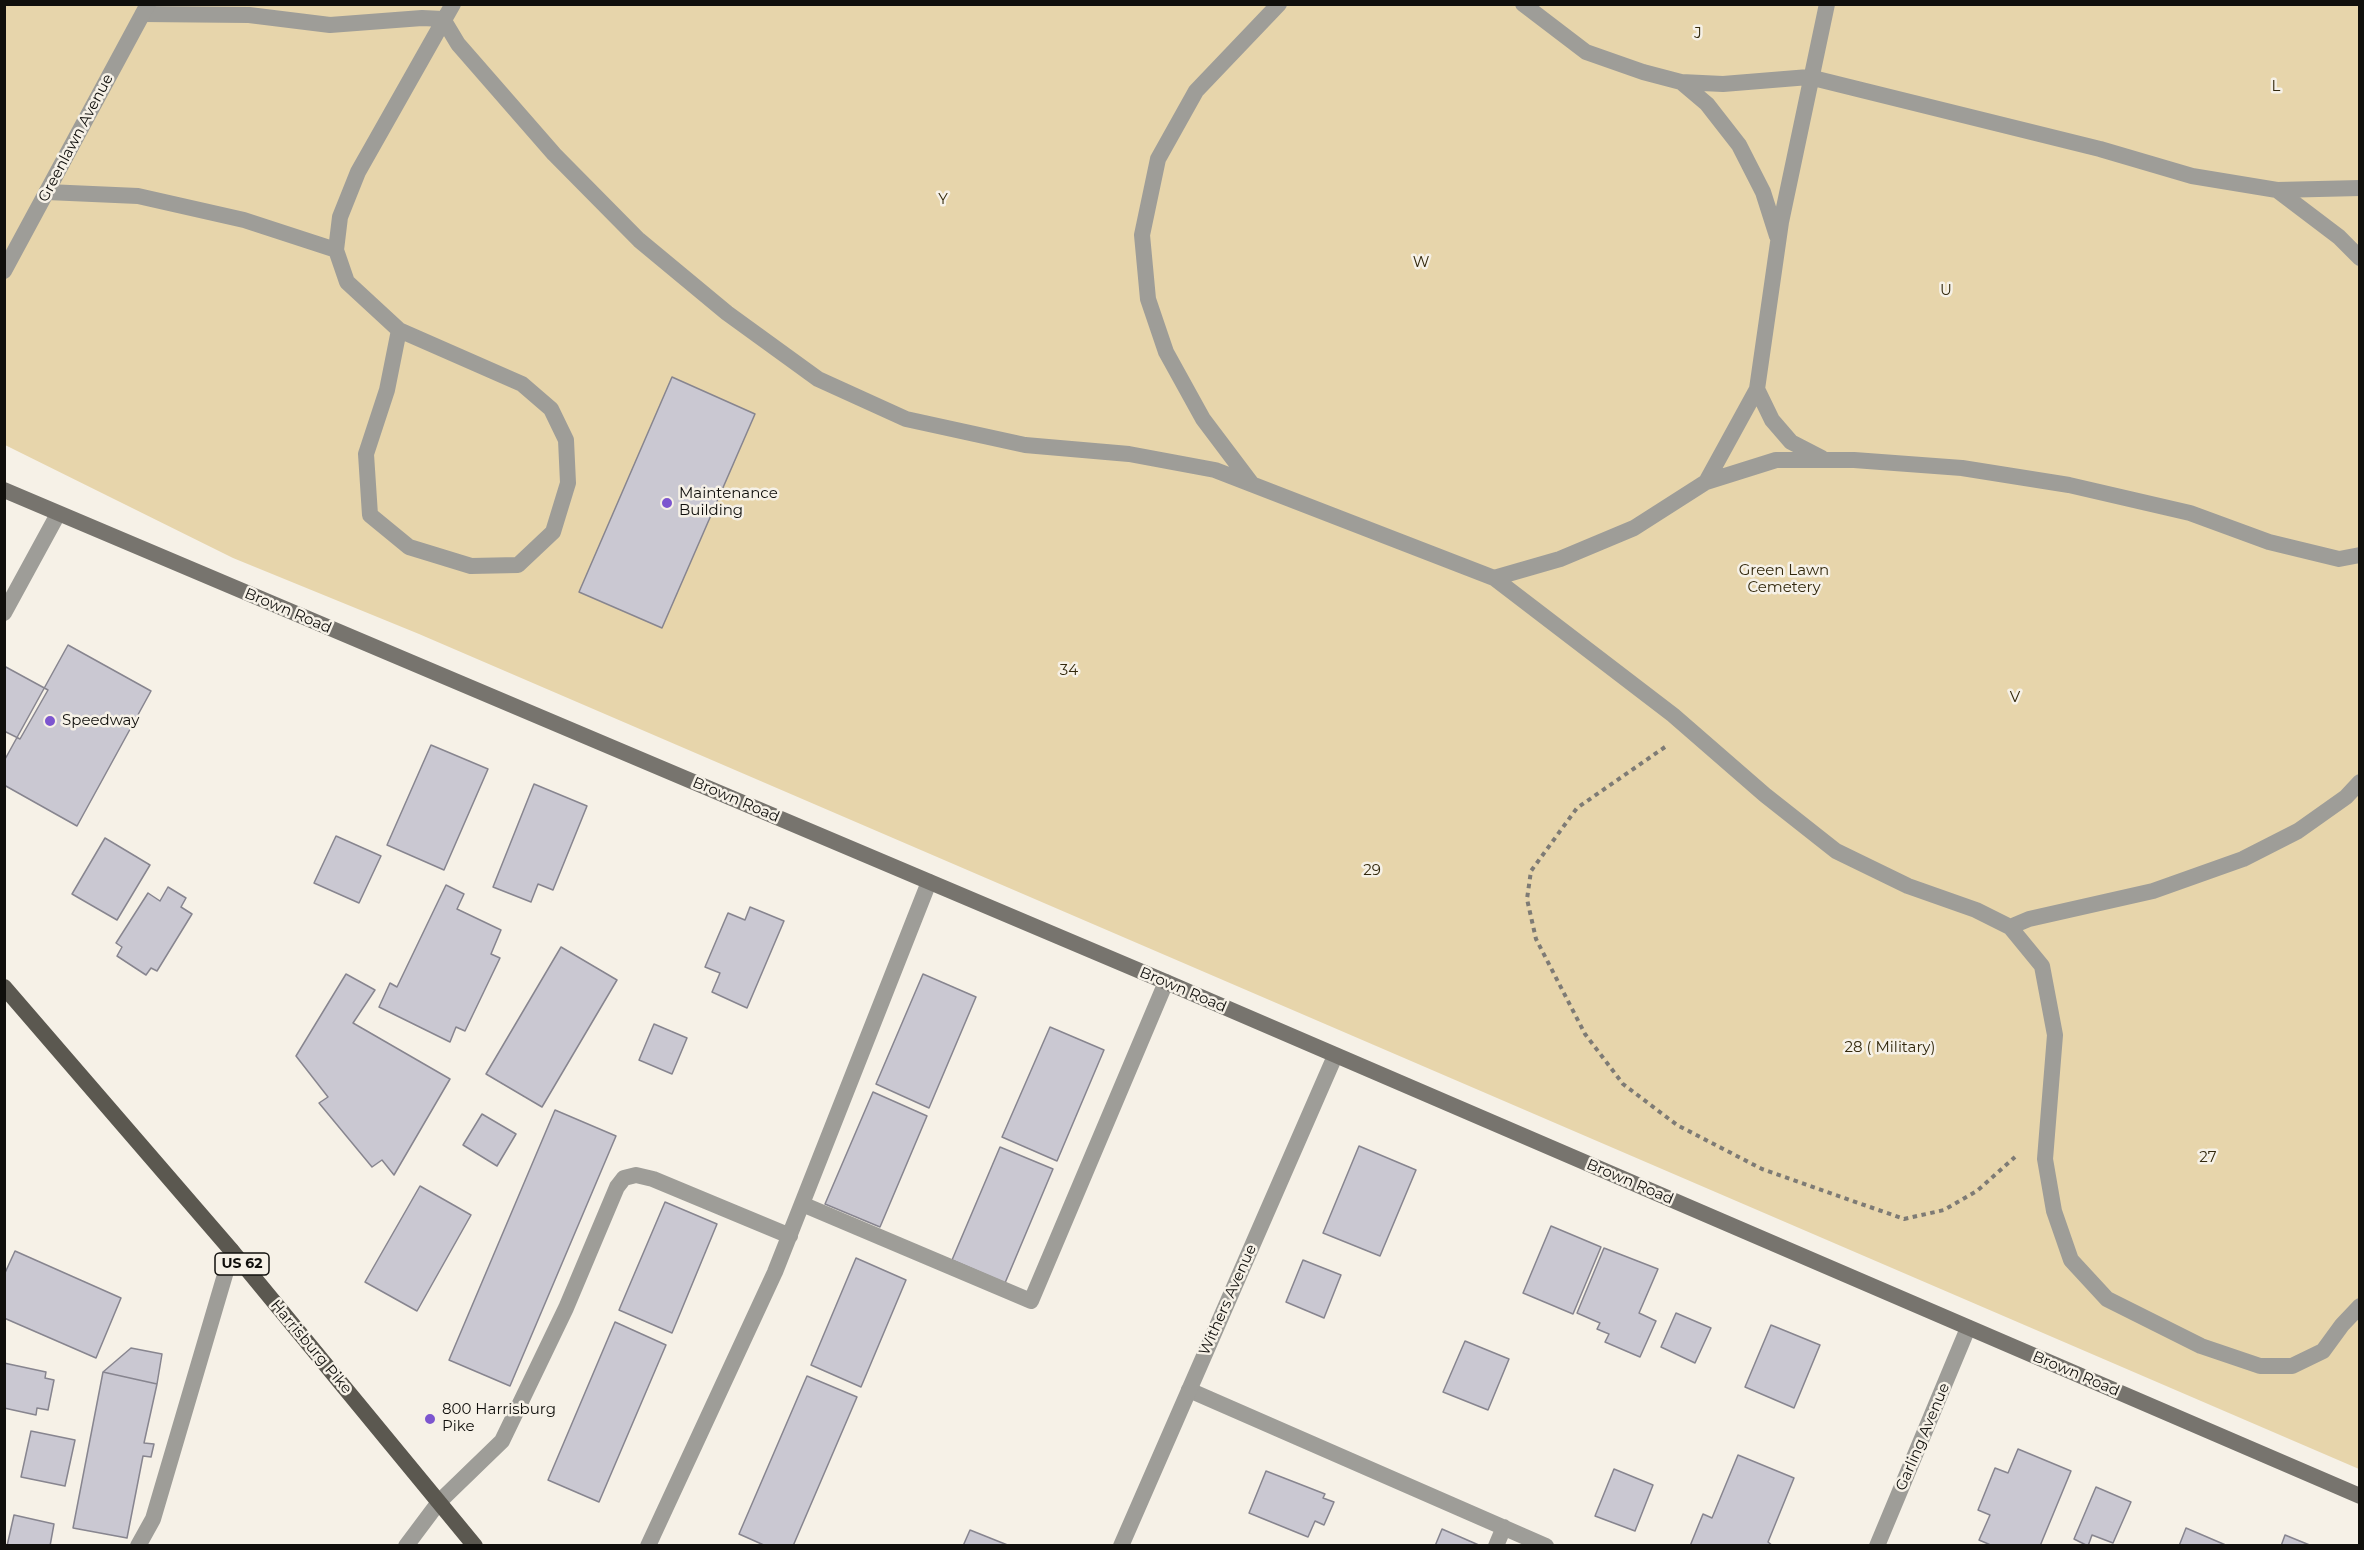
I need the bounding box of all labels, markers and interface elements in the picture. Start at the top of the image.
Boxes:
park label: J [1694,25,1702,43]
street label: Greenlawn Avenue [35,71,117,205]
park label: L [2272,78,2280,96]
park label: Y [938,191,948,209]
park label: W [1413,254,1429,272]
park label: U [1940,282,1952,300]
place label: Maintenance Building [679,485,778,520]
marker: Maintenance Building [660,496,674,510]
park label: Green Lawn Cemetery [1739,562,1829,597]
street label: Brown Road [242,585,334,637]
park label: 34 [1060,662,1078,680]
park label: V [2010,689,2020,707]
place label: Speedway [62,712,139,730]
marker: Speedway [43,714,57,728]
street label: Brown Road [690,774,782,826]
park label: 29 [1363,862,1381,880]
street label: Brown Road [1137,964,1229,1016]
park label: 28 ( Military) [1845,1039,1935,1057]
park label: 27 [2199,1149,2217,1167]
street label: Brown Road [1584,1156,1676,1208]
street label: Withers Avenue [1195,1242,1261,1358]
road number: US 62 [215,1253,269,1275]
street label: Harrisburg Pike [267,1296,355,1398]
street label: Brown Road [2030,1348,2122,1400]
street label: Garling Avenue [1892,1380,1954,1494]
place label: 800 Harrisburg Pike [442,1401,556,1436]
marker: 800 Harrisburg Pike [423,1412,437,1426]

